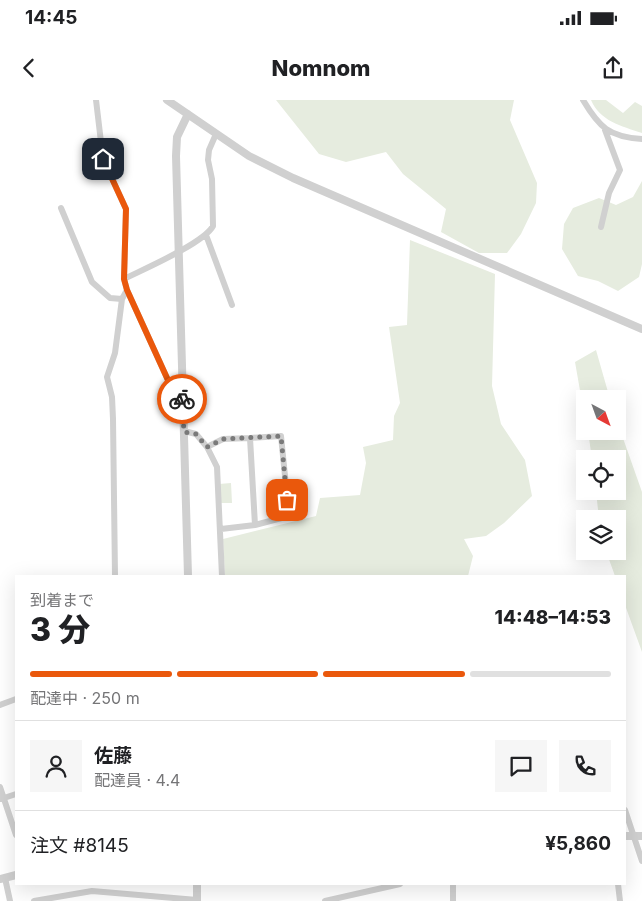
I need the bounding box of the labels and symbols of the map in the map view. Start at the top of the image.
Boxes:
pin [82,138,124,180]
courier [157,374,207,424]
north arrow [576,390,626,440]
pin [266,479,308,521]

